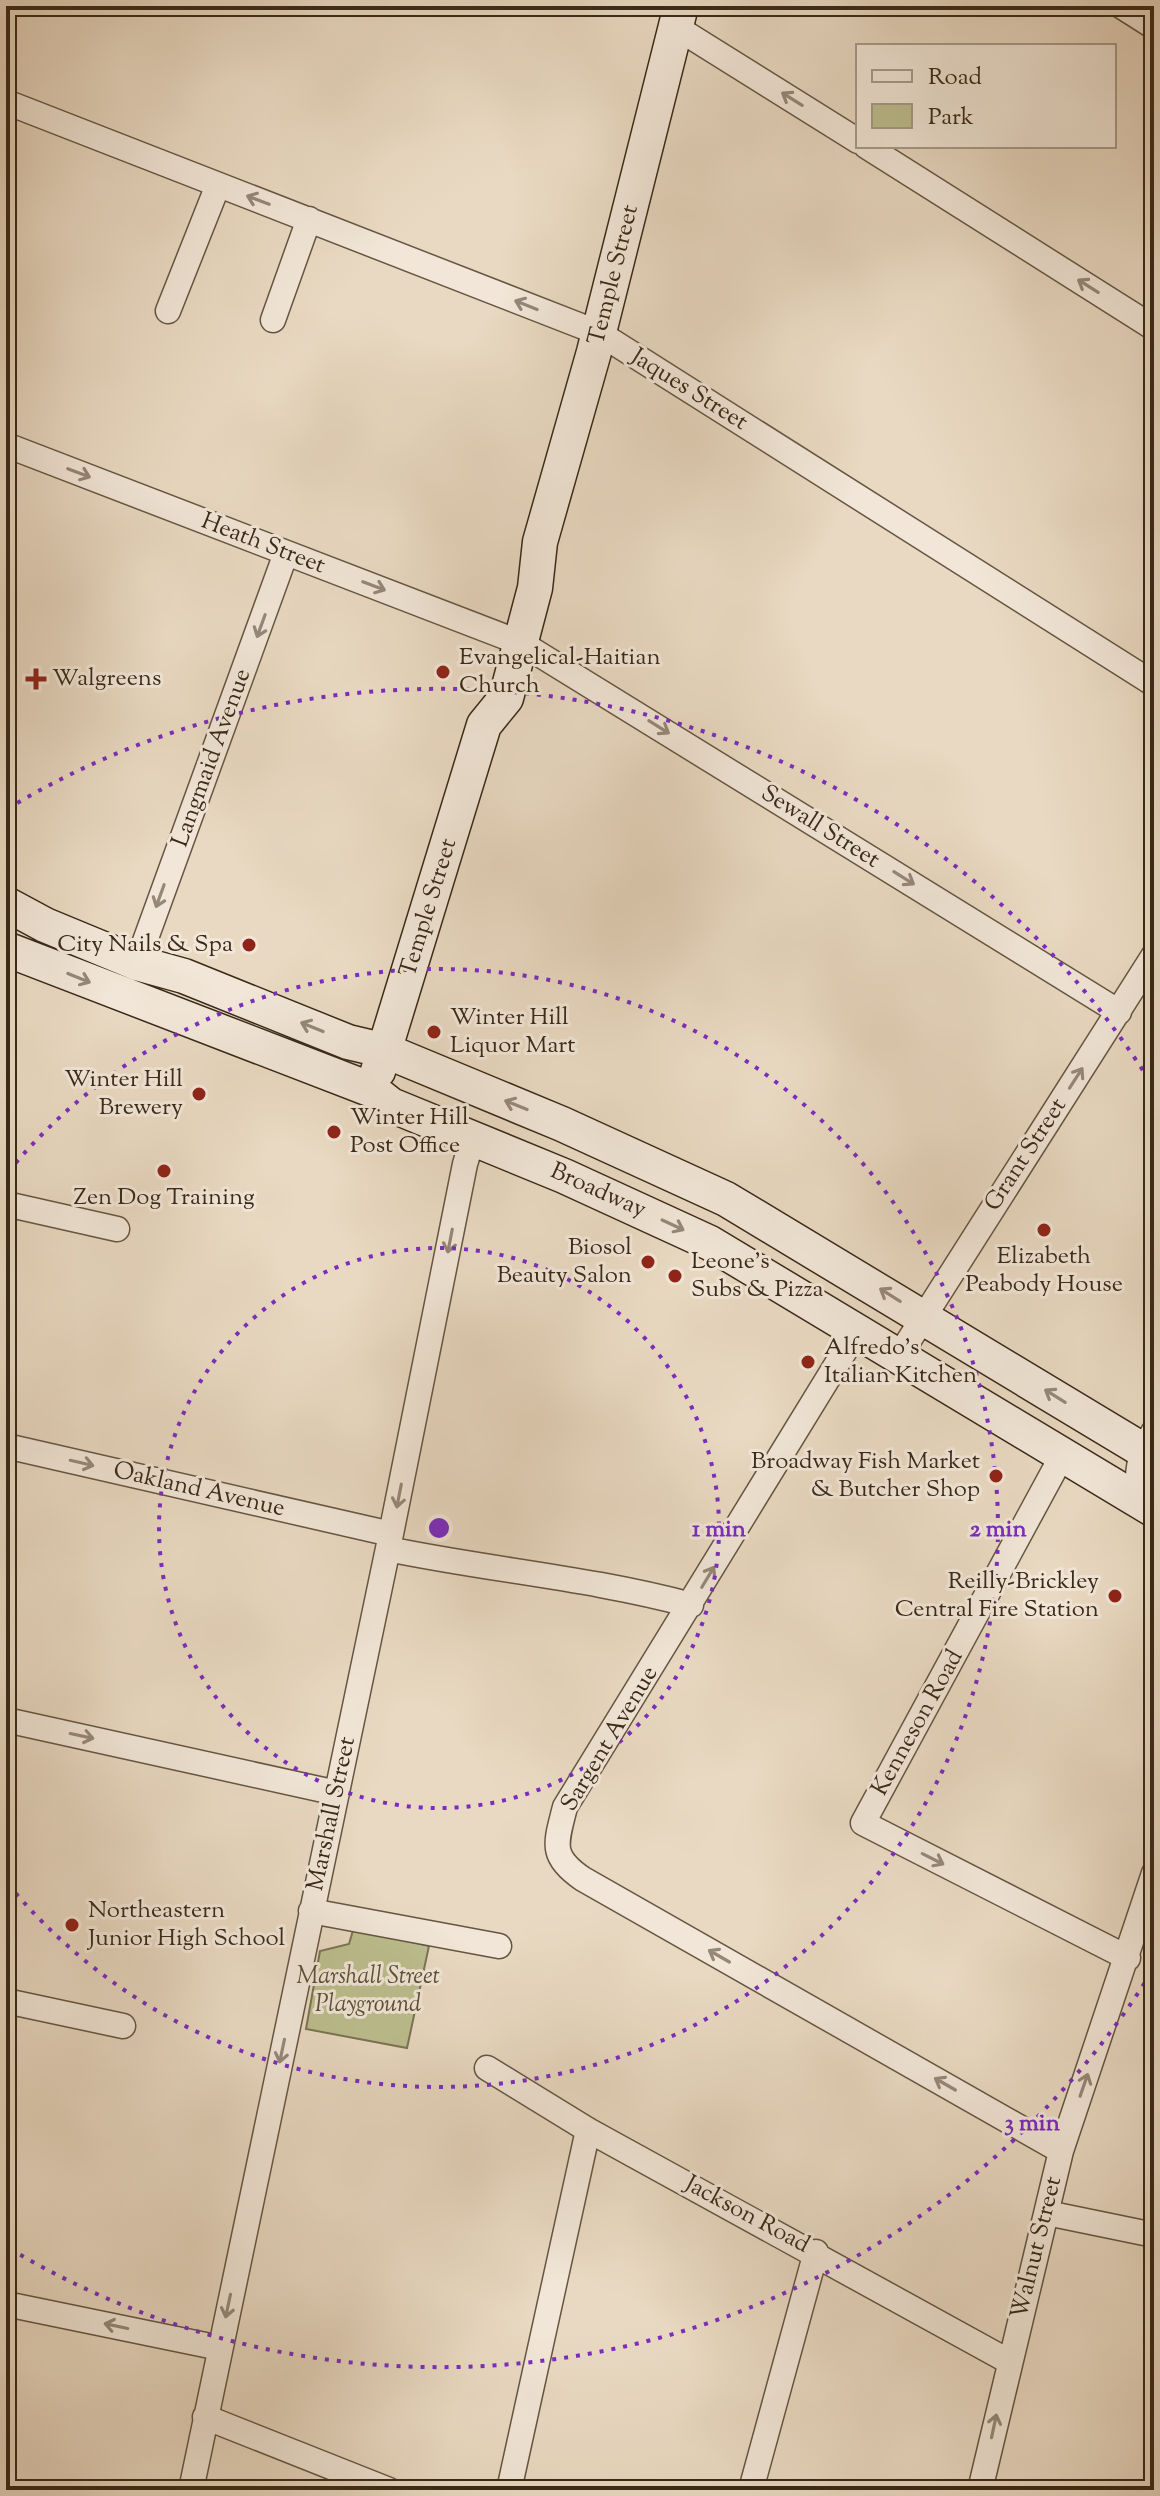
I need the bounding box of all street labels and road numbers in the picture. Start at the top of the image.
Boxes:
street label: Temple Street [580,201,648,349]
street label: Jaques Street [622,339,754,439]
street label: Heath Street [196,505,330,583]
street label: Langmaid Avenue [164,664,260,852]
street label: Sewall Street [754,777,886,877]
street label: Temple Street [392,834,466,982]
street label: Grant Street [977,1092,1075,1218]
street label: Broadway [545,1155,652,1227]
street label: Oakland Avenue [110,1454,288,1526]
street label: Kenneson Road [864,1643,973,1802]
street label: Sargent Avenue [553,1660,667,1818]
street label: Marshall Street [299,1734,365,1894]
street label: Jackson Road [677,2167,816,2262]
street label: Walnut Street [1003,2173,1071,2323]

